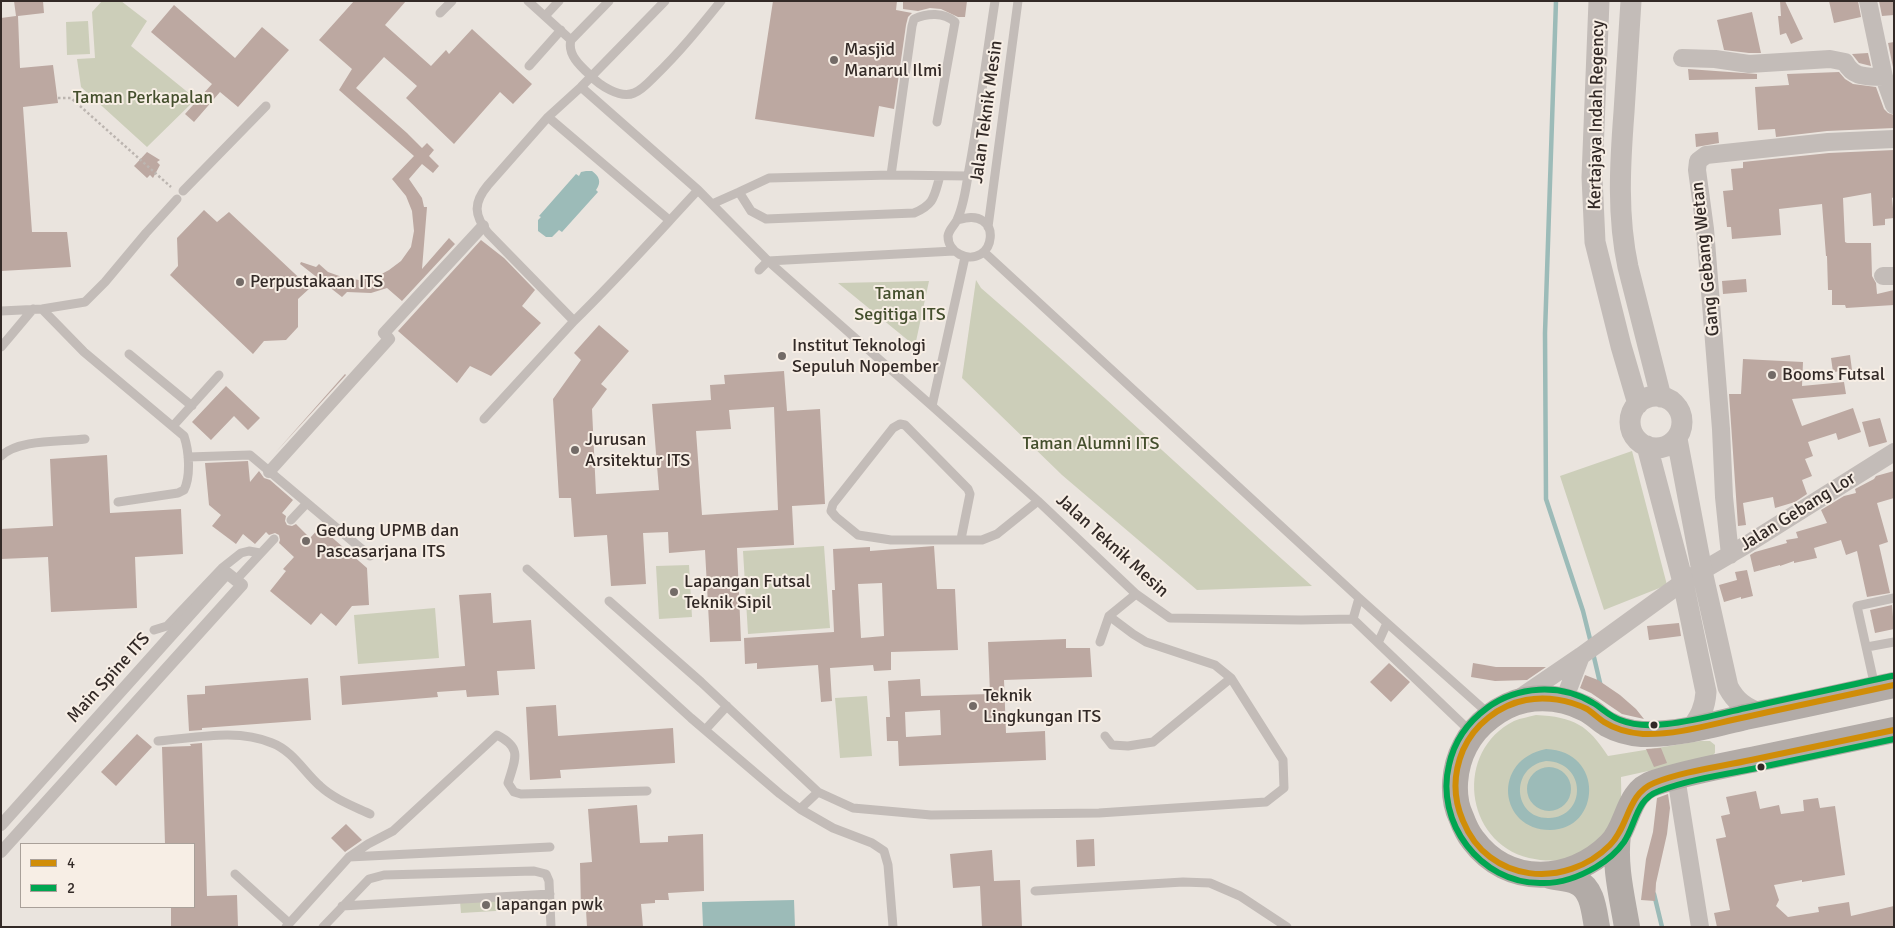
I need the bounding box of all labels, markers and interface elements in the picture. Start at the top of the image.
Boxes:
street label: Kertajaya Indah Regency [1585,20,1609,210]
place label: Masjid Manarul Ilmi [844,39,942,82]
street label: Jalan Teknik Mesin [966,39,1008,185]
marker: Masjid Manarul Ilmi [828,54,840,66]
park label: Taman Perkapalan [73,87,213,109]
street label: Gang Gebang Wetan [1687,181,1725,337]
place label: Perpustakaan ITS [250,271,383,293]
marker: Perpustakaan ITS [234,276,246,288]
park label: Taman Segitiga ITS [854,283,946,326]
place label: Institut Teknologi Sepuluh Nopember [792,335,939,378]
marker: Institut Teknologi Sepuluh Nopember [776,350,788,362]
place label: Booms Futsal [1782,364,1885,386]
marker: Booms Futsal [1766,369,1778,381]
place label: Jurusan Arsitektur ITS [585,429,690,472]
park label: Taman Alumni ITS [1023,433,1159,455]
marker: Jurusan Arsitektur ITS [569,444,581,456]
street label: Jalan Gebang Lor [1736,468,1860,556]
street label: Jalan Teknik Mesin [1051,490,1173,602]
place label: Gedung UPMB dan Pascasarjana ITS [316,520,459,562]
marker: Gedung UPMB dan Pascasarjana ITS [300,535,312,547]
place label: Lapangan Futsal Teknik Sipil [684,571,811,614]
marker: Lapangan Futsal Teknik Sipil [668,586,680,598]
street label: Main Spine ITS [63,629,155,727]
place label: Teknik Lingkungan ITS [983,685,1101,728]
marker: Teknik Lingkungan ITS [967,700,979,712]
unlabelled marker [1649,720,1659,730]
unlabelled marker [1756,762,1766,772]
legend [20,843,195,908]
text: 4 [67,854,75,872]
text: 2 [67,879,75,897]
place label: lapangan pwk [496,894,603,916]
marker: lapangan pwk [480,899,492,911]

